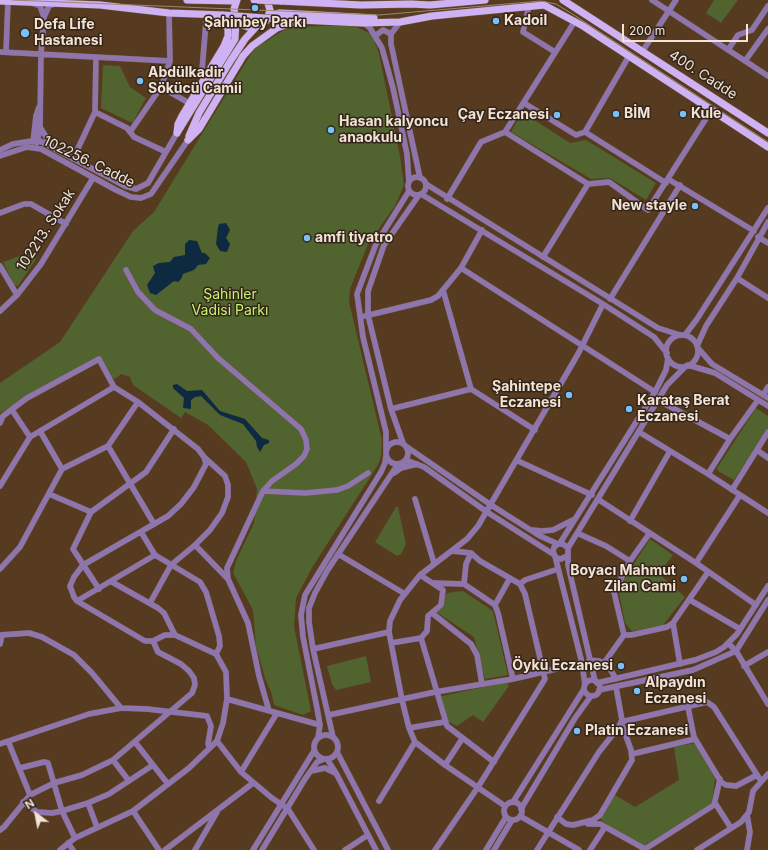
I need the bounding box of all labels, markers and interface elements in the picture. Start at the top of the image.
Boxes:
marker: Şahinbey Parkı [250,3,260,13]
place label: Kadoil [504,13,547,29]
place label: Şahinbey Parkı [204,15,306,31]
marker: Kadoil [491,16,501,26]
scale bar [624,16,750,42]
place label: Defa Life Hastanesi [34,17,102,50]
text: 200 m [629,23,665,38]
marker: Defa Life Hastanesi [19,27,31,39]
street label: 400. Cadde [666,47,740,103]
place label: Abdülkadir Sökücü Camii [148,65,242,98]
marker: Abdülkadir Sökücü Camii [135,76,145,86]
place label: BİM [624,106,650,122]
place label: Kule [691,106,721,122]
place label: Çay Eczanesi [458,107,549,123]
marker: BİM [611,109,621,119]
marker: Kule [678,109,688,119]
marker: Çay Eczanesi [552,110,562,120]
place label: Hasan kalyoncu anaokulu [339,114,448,146]
marker: Hasan kalyoncu anaokulu [326,125,336,135]
street label: 102256. Cadde [41,133,137,191]
street label: 102213. Sokak [13,186,79,274]
place label: New stayle [611,198,687,214]
marker: New stayle [690,201,700,211]
place label: amfi tiyatro [315,230,393,246]
marker: amfi tiyatro [302,233,312,243]
park label: Şahinler Vadisi Parkı [192,287,268,320]
place label: Şahintepe Eczanesi [492,379,561,412]
marker: Şahintepe Eczanesi [564,390,574,400]
place label: Karataş Berat Eczanesi [637,393,730,426]
marker: Karataş Berat Eczanesi [624,404,634,414]
place label: Boyacı Mahmut Zilan Cami [570,563,676,596]
marker: Boyacı Mahmut Zilan Cami [679,574,689,584]
place label: Öykü Eczanesi [512,658,613,674]
marker: Öykü Eczanesi [616,661,626,671]
place label: Alpaydın Eczanesi [645,675,706,708]
marker: Alpaydın Eczanesi [632,686,642,696]
place label: Platin Eczanesi [585,723,688,739]
marker: Platin Eczanesi [572,726,582,736]
north arrow [16,794,56,834]
text: N [22,796,37,812]

